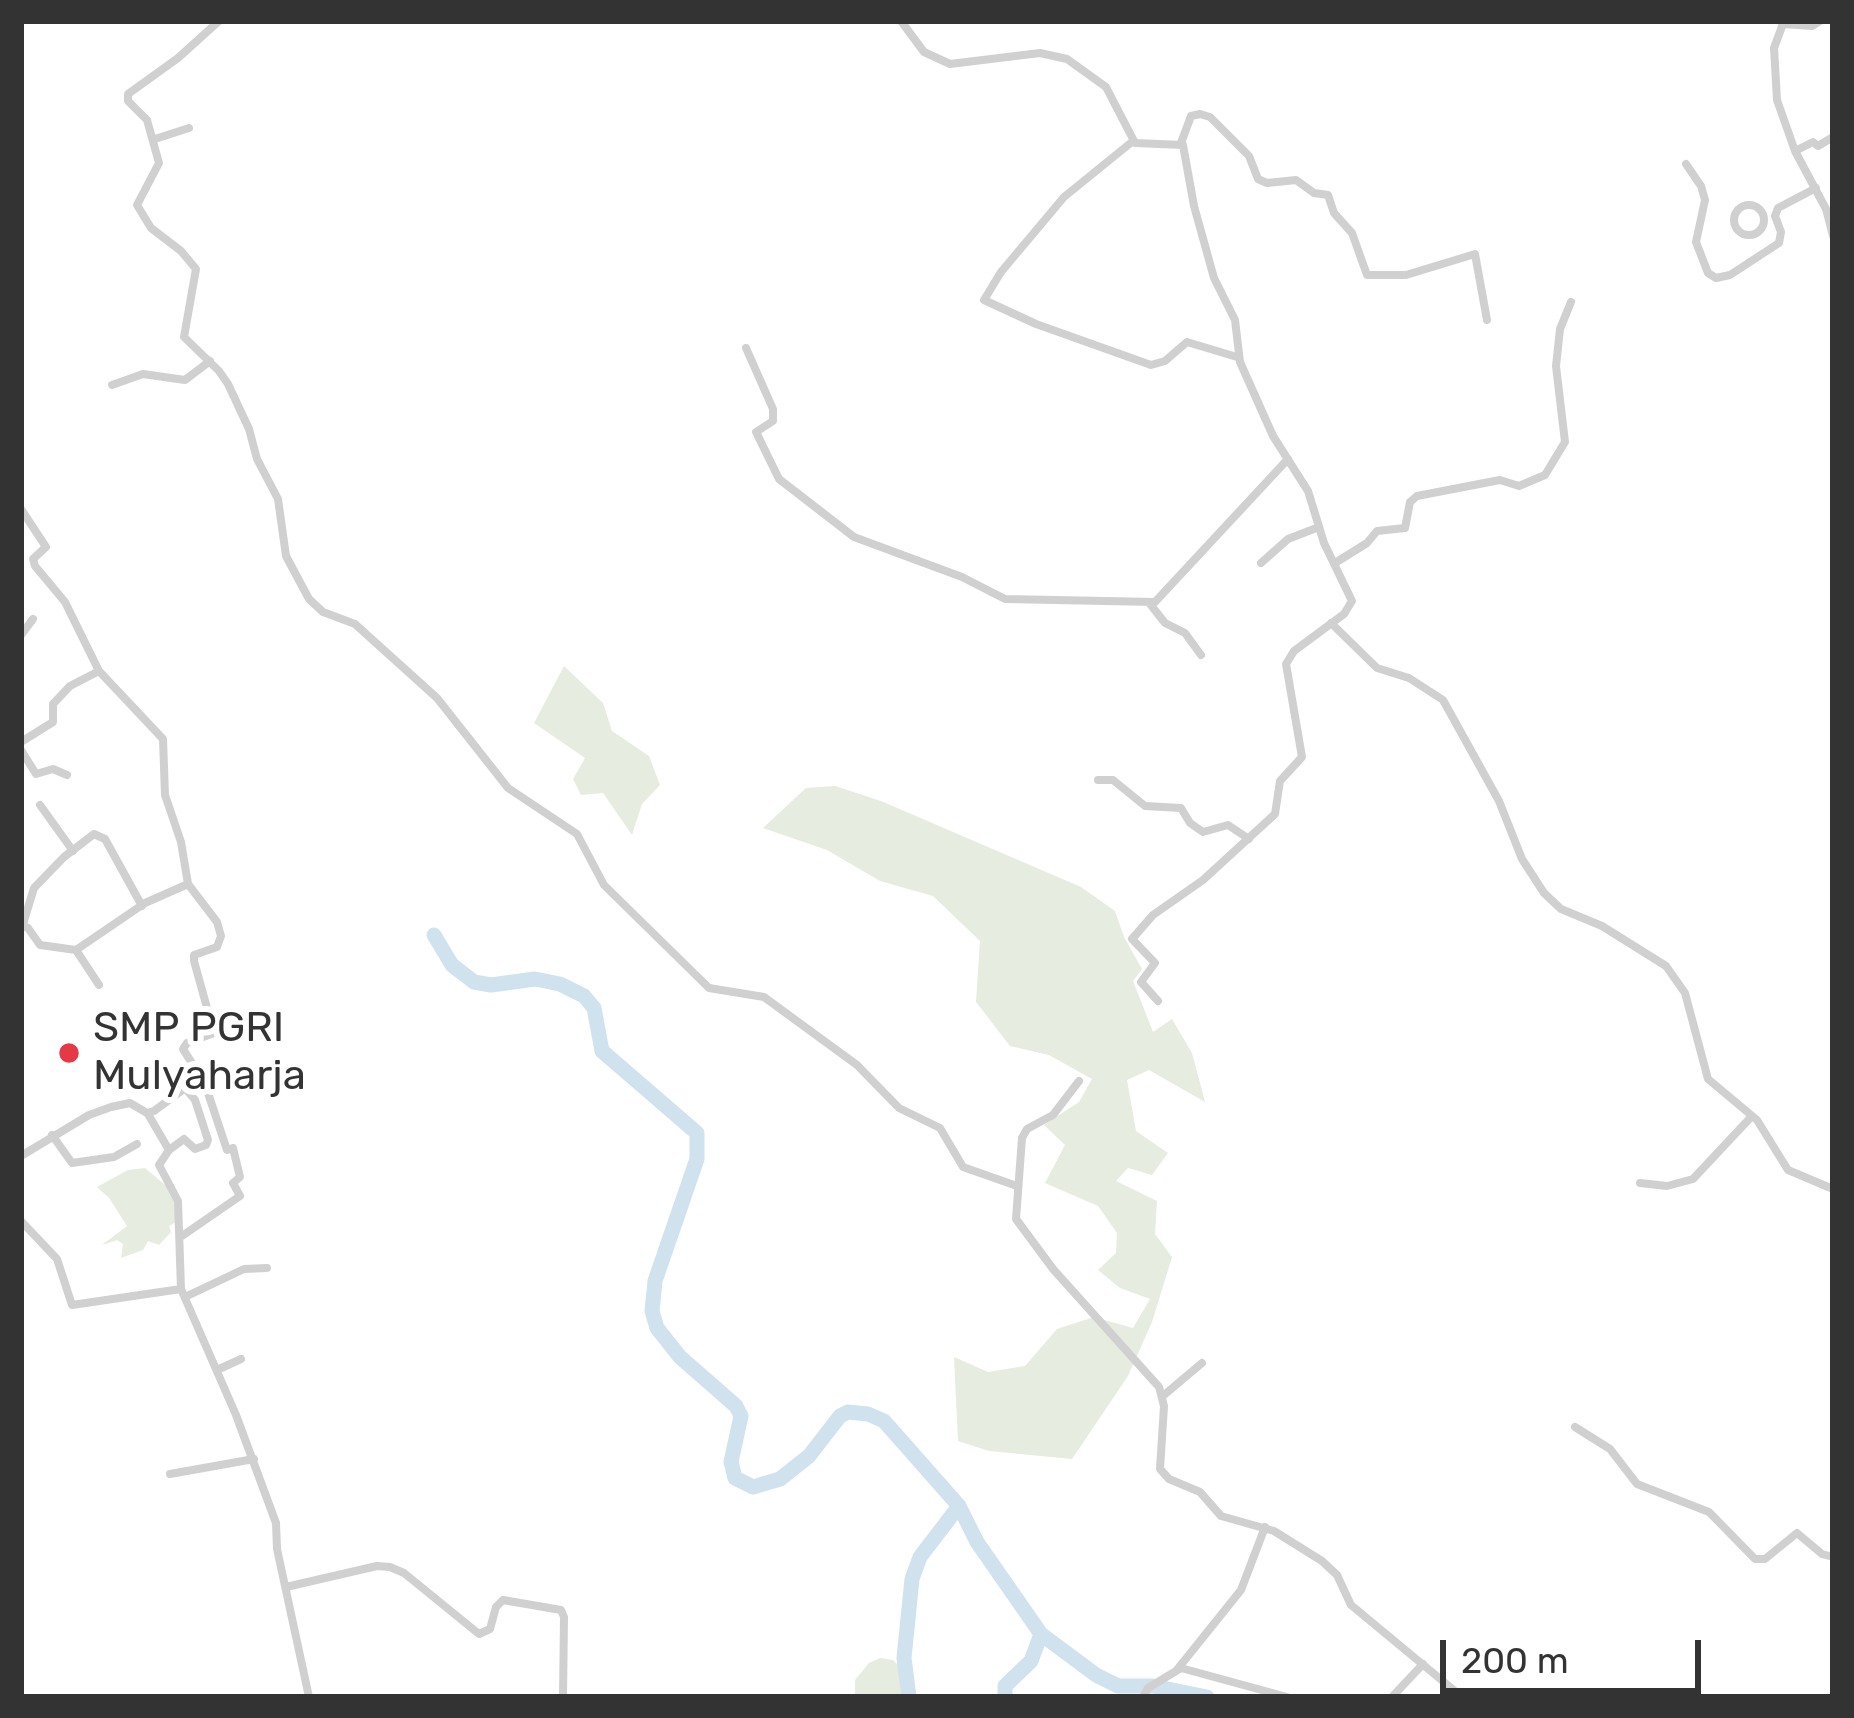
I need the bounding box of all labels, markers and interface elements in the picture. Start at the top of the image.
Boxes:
place label: SMP PGRI Mulyaharja [93,1004,306,1102]
marker: SMP PGRI Mulyaharja [56,1040,82,1066]
scale bar [1446,1616,1707,1690]
text: 200 m [1461,1639,1569,1682]

